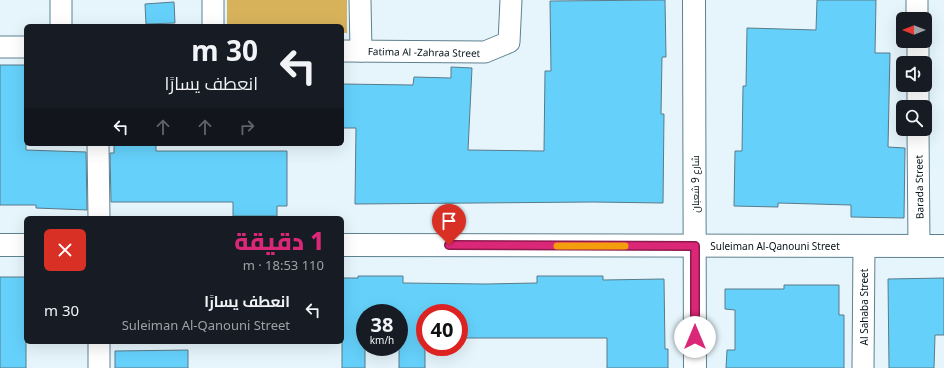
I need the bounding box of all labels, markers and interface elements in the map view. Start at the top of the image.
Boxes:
north arrow [896,12,932,48]
map controls [896,12,932,136]
text: 30 m [191,31,258,69]
icon: left [272,40,324,92]
street label: Fatima Al -Zahraa Street [368,44,481,60]
button: sound [896,56,932,92]
text: انعطف يسارًا [165,71,258,95]
button: search [896,100,932,136]
icon: left [110,116,132,138]
icon: ahead [152,116,174,138]
icon: ahead [194,116,216,138]
icon: right [236,116,258,138]
street label: شارع 9 شعبان [688,155,702,213]
street label: Barada Street [911,155,927,219]
pin [432,204,466,245]
icon: arrive [438,210,460,232]
text: 1 دقيقة [234,224,324,257]
button: close [44,229,86,271]
street label: Suleiman Al-Qanouni Street [710,239,840,253]
text: 110 m · 18:53 [243,256,324,274]
street label: Al Sahaba Street [857,268,871,345]
text: انعطف يسارًا [204,291,290,311]
icon: left [302,299,324,321]
text: 30 m [44,300,79,320]
speed limit sign: 40 [416,304,468,356]
text: 38 [371,311,393,338]
text: Suleiman Al-Qanouni Street [122,316,290,334]
position arrow [674,316,716,358]
text: km/h [370,333,394,347]

